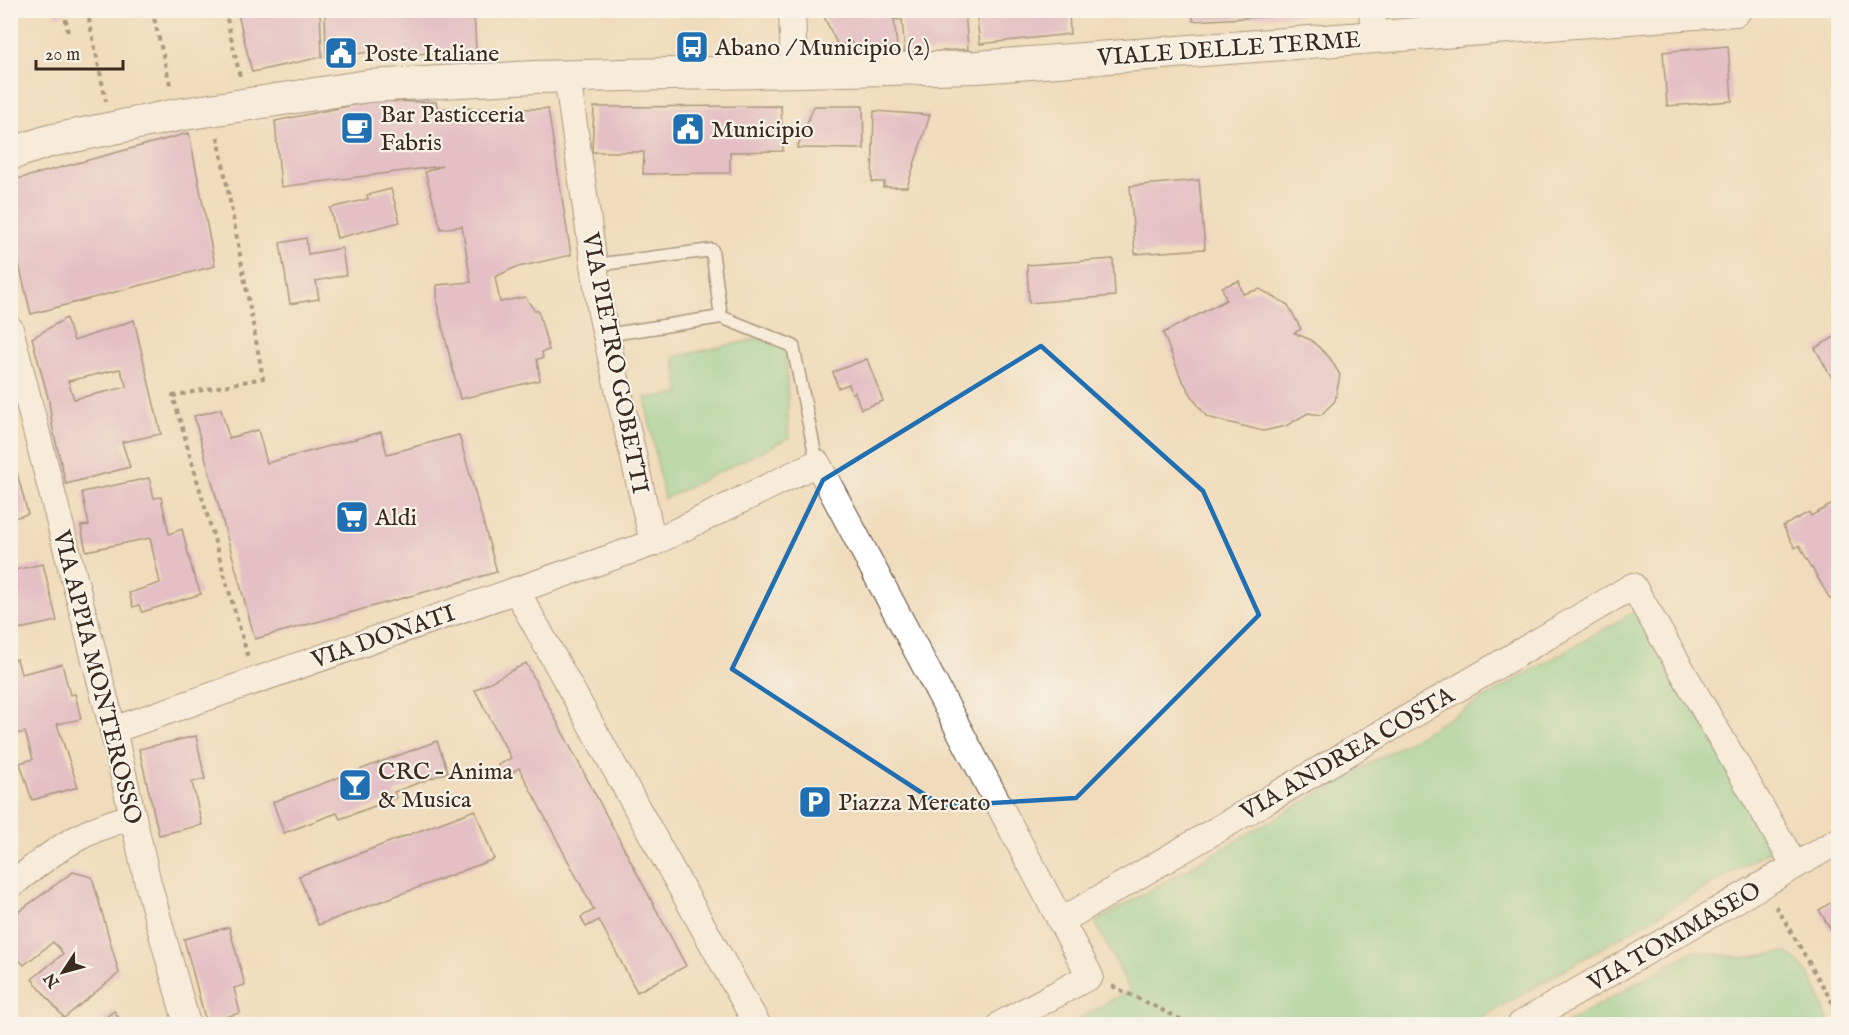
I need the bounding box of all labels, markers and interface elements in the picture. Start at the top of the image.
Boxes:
street label: VIALE DELLE TERME [1095,25,1362,74]
bus stop icon: Abano / Municipio (2) [674,29,710,65]
scale bar [36,33,123,71]
place label: Abano / Municipio (2) [714,33,930,64]
public building icon: Poste Italiane [323,35,359,71]
place label: Poste Italiane [364,39,499,70]
text: 20 m [45,44,80,67]
place label: Bar Pasticceria Fabris [380,100,525,159]
cafe icon: Bar Pasticceria Fabris [339,110,375,146]
public building icon: Municipio [670,111,706,147]
place label: Municipio [711,115,814,146]
street label: VIA PIETRO GOBETTI [574,229,655,497]
supermarket icon: Aldi [334,499,370,535]
place label: Aldi [374,503,417,534]
street label: VIA APPIA MONTEROSSO [45,526,148,828]
street label: VIA DONATI [307,598,459,677]
street label: VIA ANDREA COSTA [1234,680,1461,829]
place label: CRC – Anima & Musica [378,757,514,816]
bar icon: CRC – Anima & Musica [337,767,373,803]
parking icon: Piazza Mercato [797,784,833,820]
place label: Piazza Mercato [838,788,991,819]
street label: VIA TOMMASEO [1582,875,1767,1000]
north arrow [33,942,93,1002]
text: N [40,968,65,992]

